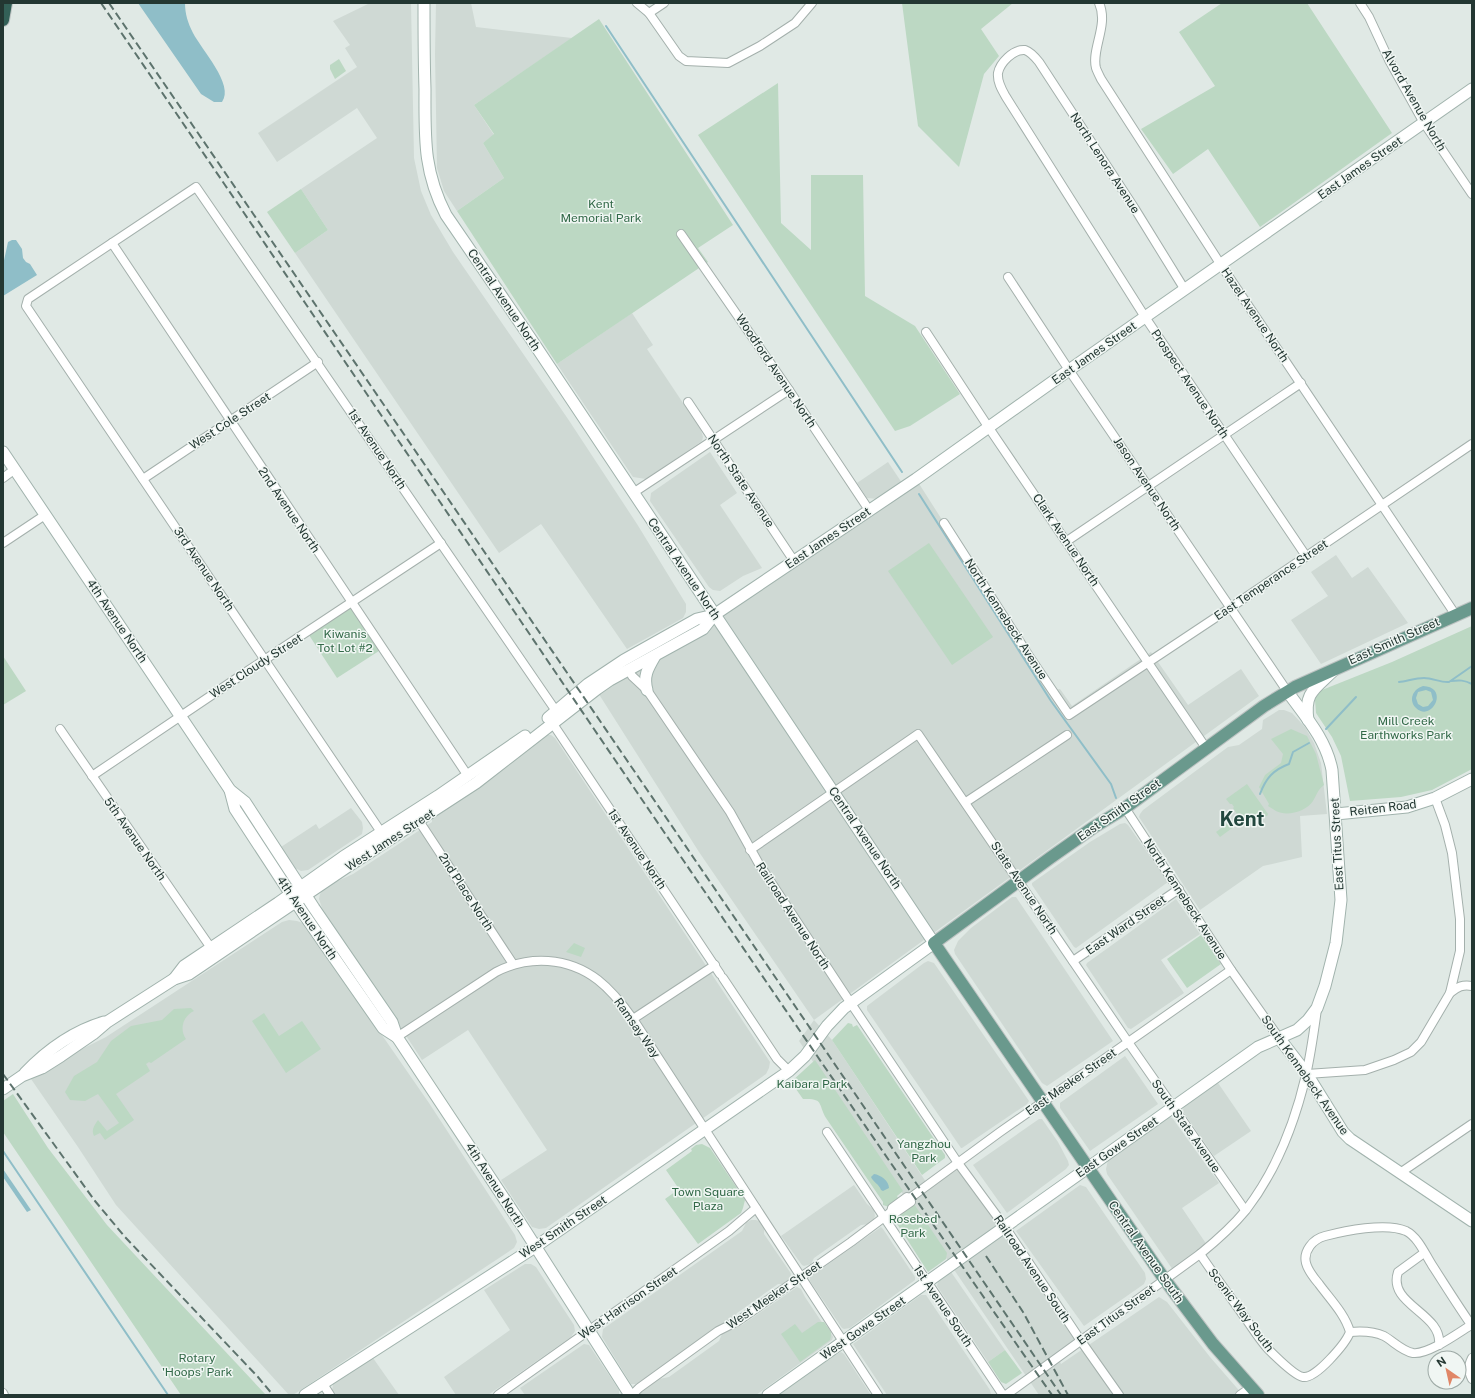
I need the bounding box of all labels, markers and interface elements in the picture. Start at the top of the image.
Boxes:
street label: Alvord Avenue North [1379,47,1449,153]
street label: North Lenora Avenue [1067,110,1143,216]
street label: East James Street [1315,133,1405,202]
park label: Kent Memorial Park [561,197,642,225]
street label: Central Avenue North [465,246,543,354]
street label: Hazel Avenue North [1218,265,1292,365]
street label: Woodford Avenue North [733,312,819,430]
street label: East James Street [1049,318,1139,387]
street label: Prospect Avenue North [1148,327,1232,441]
street label: West Cole Street [187,389,274,453]
street label: 1st Avenue North [345,406,409,492]
street label: North State Avenue [705,432,777,530]
street label: Jason Avenue North [1110,435,1184,534]
street label: 2nd Avenue North [255,465,323,555]
street label: Clark Avenue North [1030,491,1102,589]
street label: East James Street [783,504,874,572]
street label: Central Avenue North [645,515,723,623]
street label: 3rd Avenue North [171,524,237,614]
street label: East Temperance Street [1212,537,1331,623]
street label: North Kennebeck Avenue [962,556,1050,682]
street label: 4th Avenue North [84,576,150,666]
street label: East Smith Street [1346,614,1442,667]
park label: Kiwanis Tot Lot #2 [317,627,373,655]
street label: West Cloudy Street [207,631,305,701]
park label: Mill Creek Earthworks Park [1360,714,1452,742]
street label: East Smith Street [1075,776,1164,844]
street label: Central Avenue North [826,784,904,892]
street label: 5th Avenue North [101,795,169,883]
street label: East Titus Street [1328,797,1346,891]
street label: Reiten Road [1349,797,1417,819]
street label: West James Street [343,806,438,874]
street label: 1st Avenue North [605,806,669,892]
district label: Kent [1219,807,1265,831]
street label: North Kennebeck Avenue [1141,836,1229,962]
street label: State Avenue North [988,839,1060,937]
street label: 2nd Place North [436,850,496,934]
street label: Railroad Avenue North [753,860,833,972]
street label: 4th Avenue North [274,873,340,963]
street label: East Ward Street [1083,892,1169,958]
street label: Ramsay Way [611,995,663,1061]
street label: South Kennebeck Avenue [1258,1012,1352,1138]
street label: East Meeker Street [1023,1045,1119,1119]
park label: Kaibara Park [776,1077,848,1091]
street label: South State Avenue [1149,1077,1224,1175]
street label: East Gowe Street [1073,1113,1161,1181]
park label: Yangzhou Park [897,1137,951,1165]
street label: 4th Avenue North [462,1140,528,1230]
park label: Town Square Plaza [672,1185,744,1213]
street label: West Smith Street [517,1192,610,1261]
street label: Central Avenue South [1105,1198,1187,1306]
park label: Rosebed Park [889,1212,937,1240]
street label: Railroad Avenue South [991,1213,1073,1325]
street label: West Meeker Street [724,1258,824,1332]
street label: 1st Avenue South [910,1262,976,1350]
street label: West Harrison Street [576,1264,680,1342]
street label: Scenic Way South [1205,1266,1277,1354]
street label: East Titus Street [1074,1282,1158,1348]
street label: West Gowe Street [818,1293,908,1363]
north arrow [1427,1350,1467,1390]
park label: Rotary 'Hoops' Park [162,1351,232,1379]
text: N [1434,1354,1448,1369]

